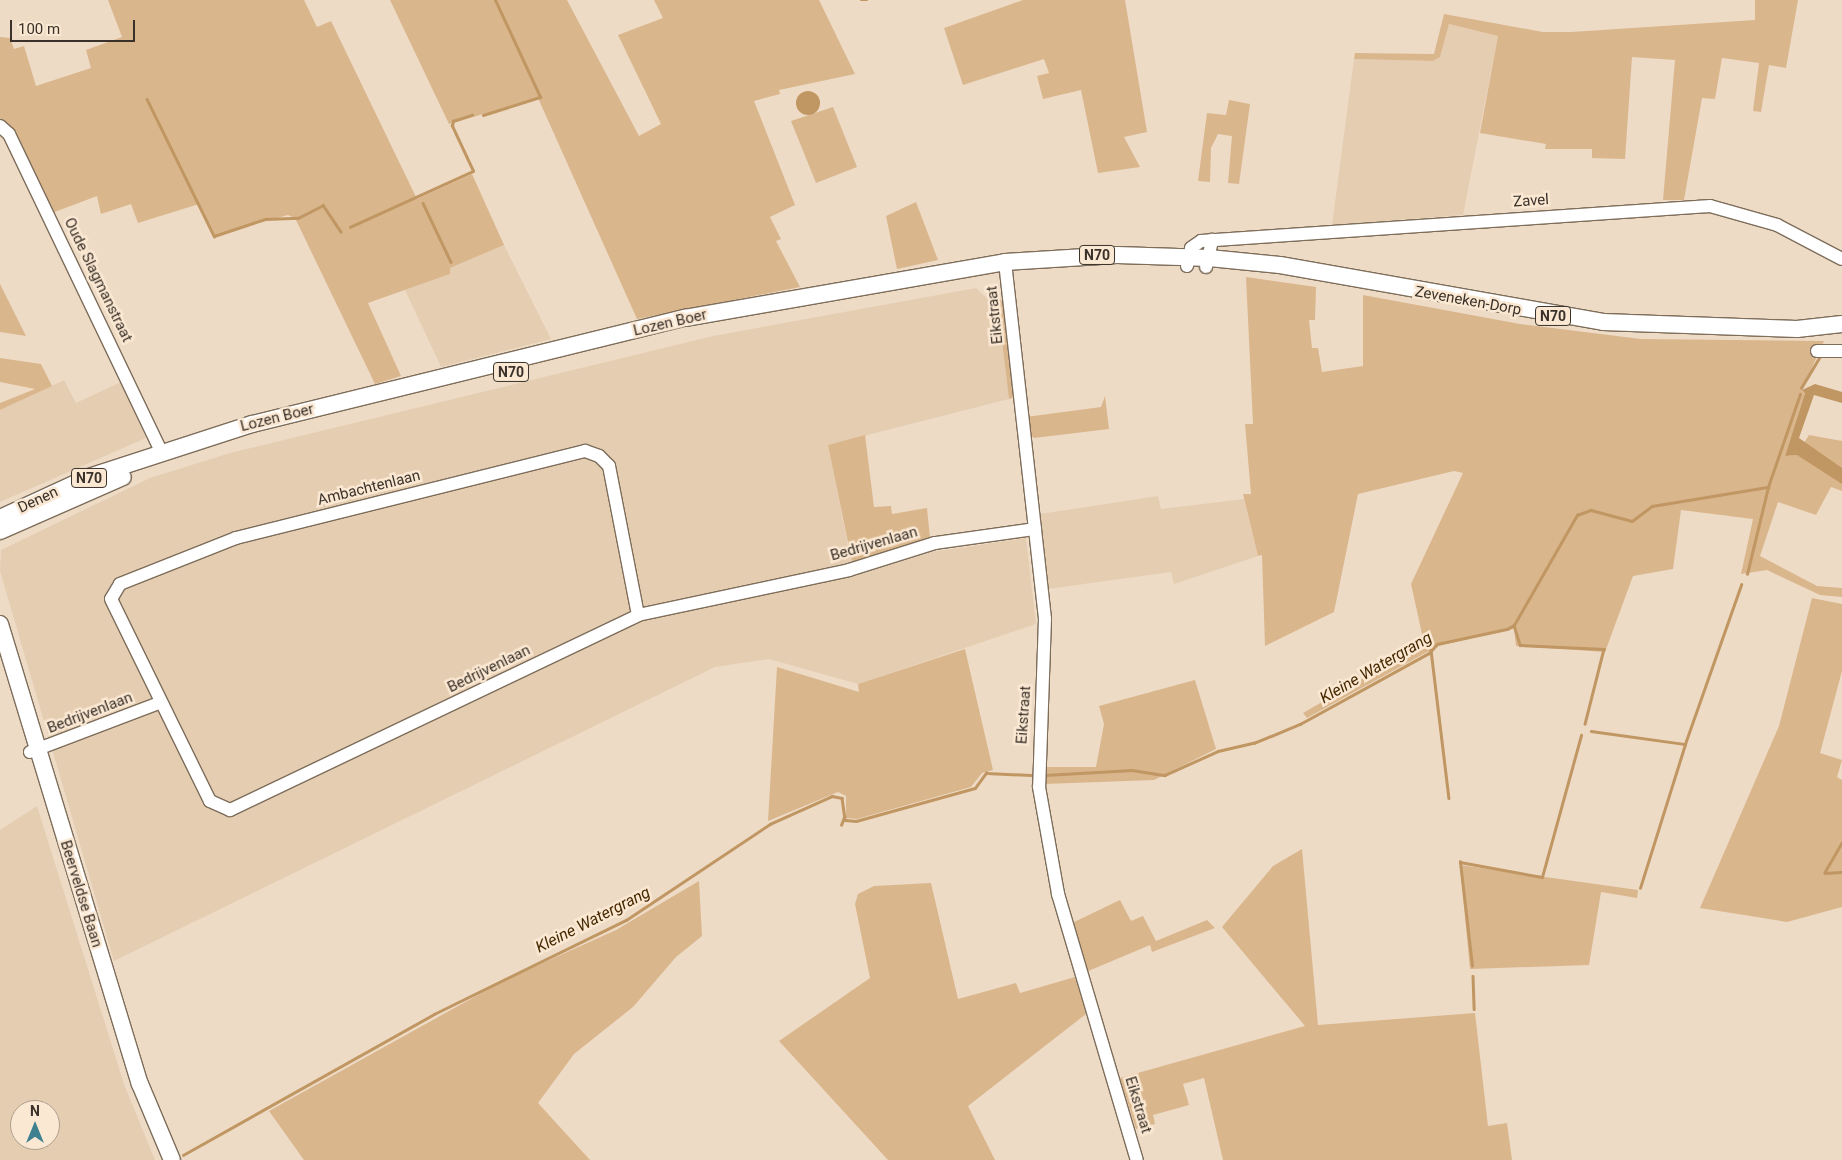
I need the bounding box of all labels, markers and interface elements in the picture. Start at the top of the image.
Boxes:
scale bar [12,10,138,42]
text: 100 m [18,20,60,38]
street label: Zavel [1513,191,1549,211]
street label: Oude Slagmanstraat [60,215,136,345]
road number: N70 [1078,244,1116,266]
street label: Zeveneken-Dorp [1413,283,1523,319]
street label: Eikstraat [983,285,1007,345]
road number: N70 [1534,304,1572,328]
street label: Lozen Boer [632,306,708,340]
road number: N70 [492,361,530,384]
street label: Lozen Boer [239,400,315,436]
road number: N70 [70,466,108,489]
street label: Ambachtenlaan [316,467,422,509]
street label: Denen [15,483,61,517]
street label: Bedrijvenlaan [828,523,920,565]
water label: Kleine Watergrang [1317,628,1435,708]
street label: Bedrijvenlaan [445,641,533,697]
street label: Eikstraat [1013,685,1035,745]
street label: Bedrijvenlaan [45,689,135,737]
street label: Beerveldse Baan [56,838,106,950]
water label: Kleine Watergrang [533,883,653,957]
street label: Eikstraat [1121,1074,1155,1136]
north arrow [10,1100,60,1150]
text: N [30,1103,40,1119]

